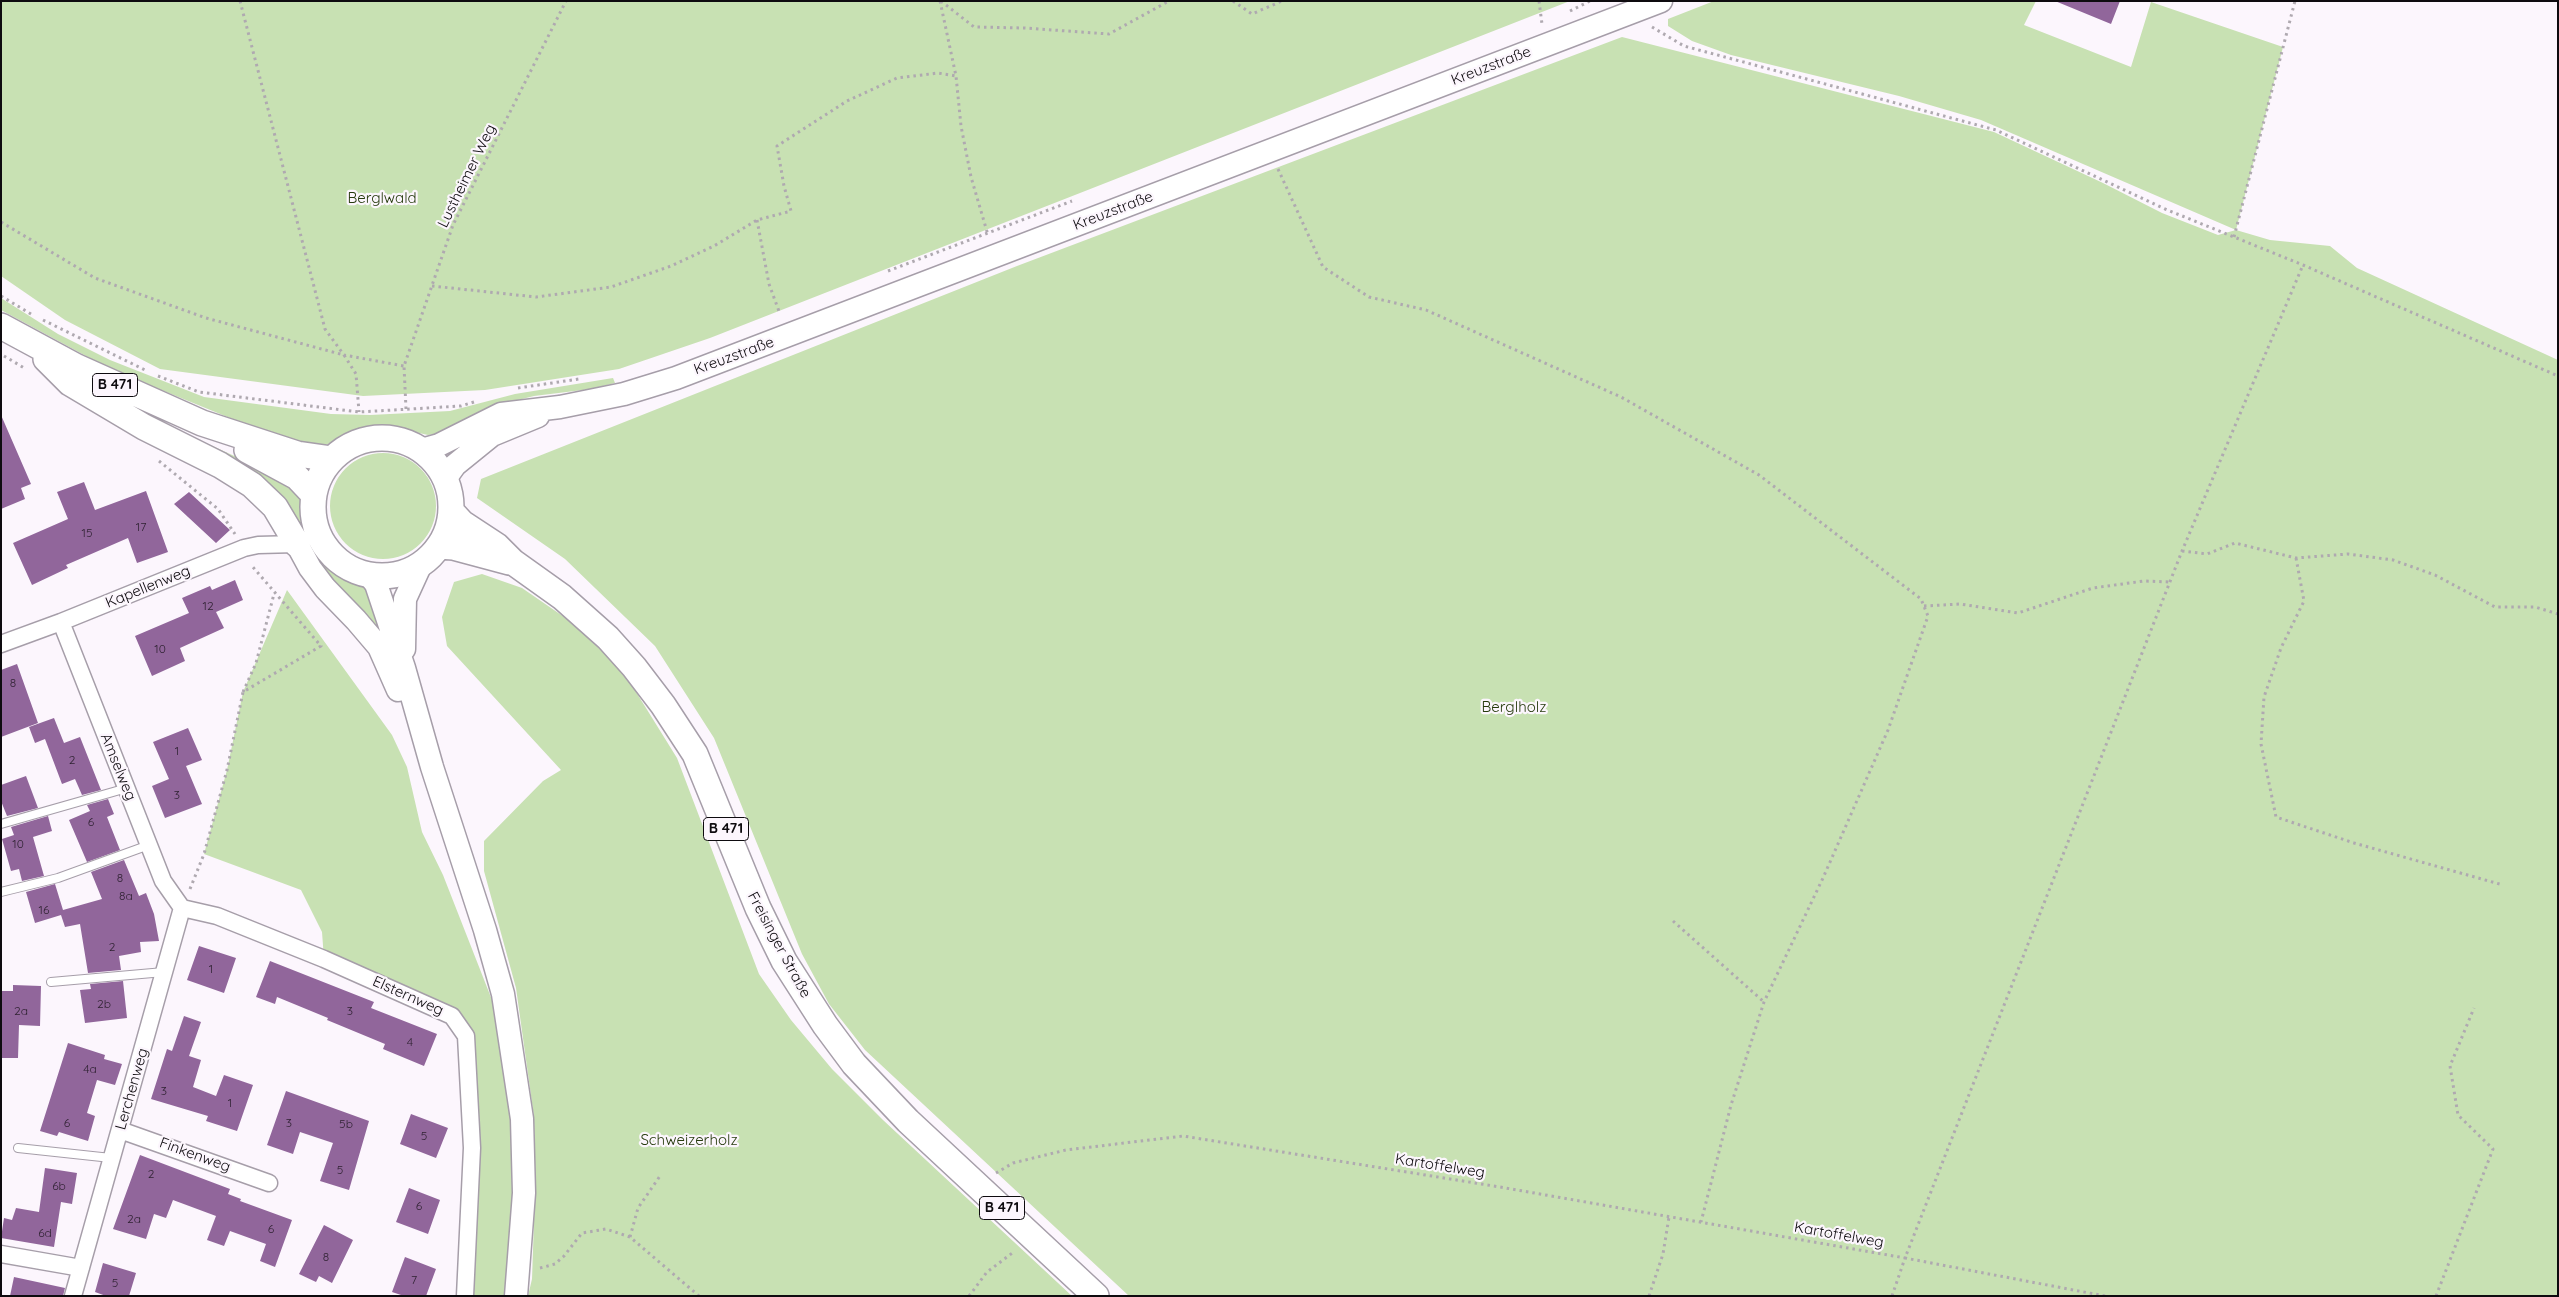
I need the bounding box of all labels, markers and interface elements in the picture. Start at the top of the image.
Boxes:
street label: Kreuzstraße [1449,43,1533,89]
street label: Lustheimer Weg [434,121,500,231]
street label: Kreuzstraße [1071,188,1155,234]
park label: Berglwald [347,189,417,207]
street label: Kreuzstraße [691,333,777,379]
road number: B 471 [92,374,138,396]
house number: 17 [136,520,146,534]
house number: 15 [82,526,92,540]
street label: Kapellenweg [103,562,193,612]
house number: 12 [202,599,214,613]
house number: 10 [154,642,166,656]
house number: 8 [10,676,16,690]
park label: Berglholz [1482,698,1546,716]
street label: Amselweg [96,731,140,803]
house number: 1 [175,744,179,758]
house number: 2 [69,753,75,767]
house number: 3 [174,788,180,802]
house number: 6 [88,815,94,829]
road number: B 471 [704,818,748,841]
house number: 10 [12,837,24,851]
house number: 8 [117,871,123,885]
house number: 8a [119,889,133,903]
street label: Freisinger Straße [743,889,815,1001]
house number: 16 [39,903,49,917]
house number: 2 [109,940,115,954]
house number: 1 [209,962,213,976]
street label: Elsternweg [370,972,446,1020]
house number: 2b [97,997,111,1011]
house number: 2a [14,1004,28,1018]
house number: 3 [347,1004,353,1018]
house number: 4 [407,1035,413,1049]
street label: Lerchenweg [112,1046,152,1132]
house number: 4a [83,1062,97,1076]
house number: 3 [161,1084,167,1098]
house number: 1 [228,1096,232,1110]
house number: 6 [64,1116,70,1130]
house number: 3 [286,1116,292,1130]
house number: 5b [339,1117,353,1131]
house number: 5 [421,1129,427,1143]
park label: Schweizerholz [640,1131,738,1149]
street label: Finkenweg [157,1134,233,1176]
street label: Kartoffelweg [1394,1150,1486,1182]
house number: 5 [337,1163,343,1177]
house number: 2 [148,1167,154,1181]
house number: 6b [52,1179,66,1193]
road number: B 471 [980,1196,1024,1220]
house number: 6 [416,1199,422,1213]
house number: 2a [127,1212,141,1226]
street label: Kartoffelweg [1793,1218,1885,1252]
house number: 6 [268,1222,274,1236]
house number: 6d [38,1226,52,1240]
house number: 8 [323,1250,329,1264]
house number: 7 [411,1273,417,1287]
house number: 5 [112,1276,118,1290]

